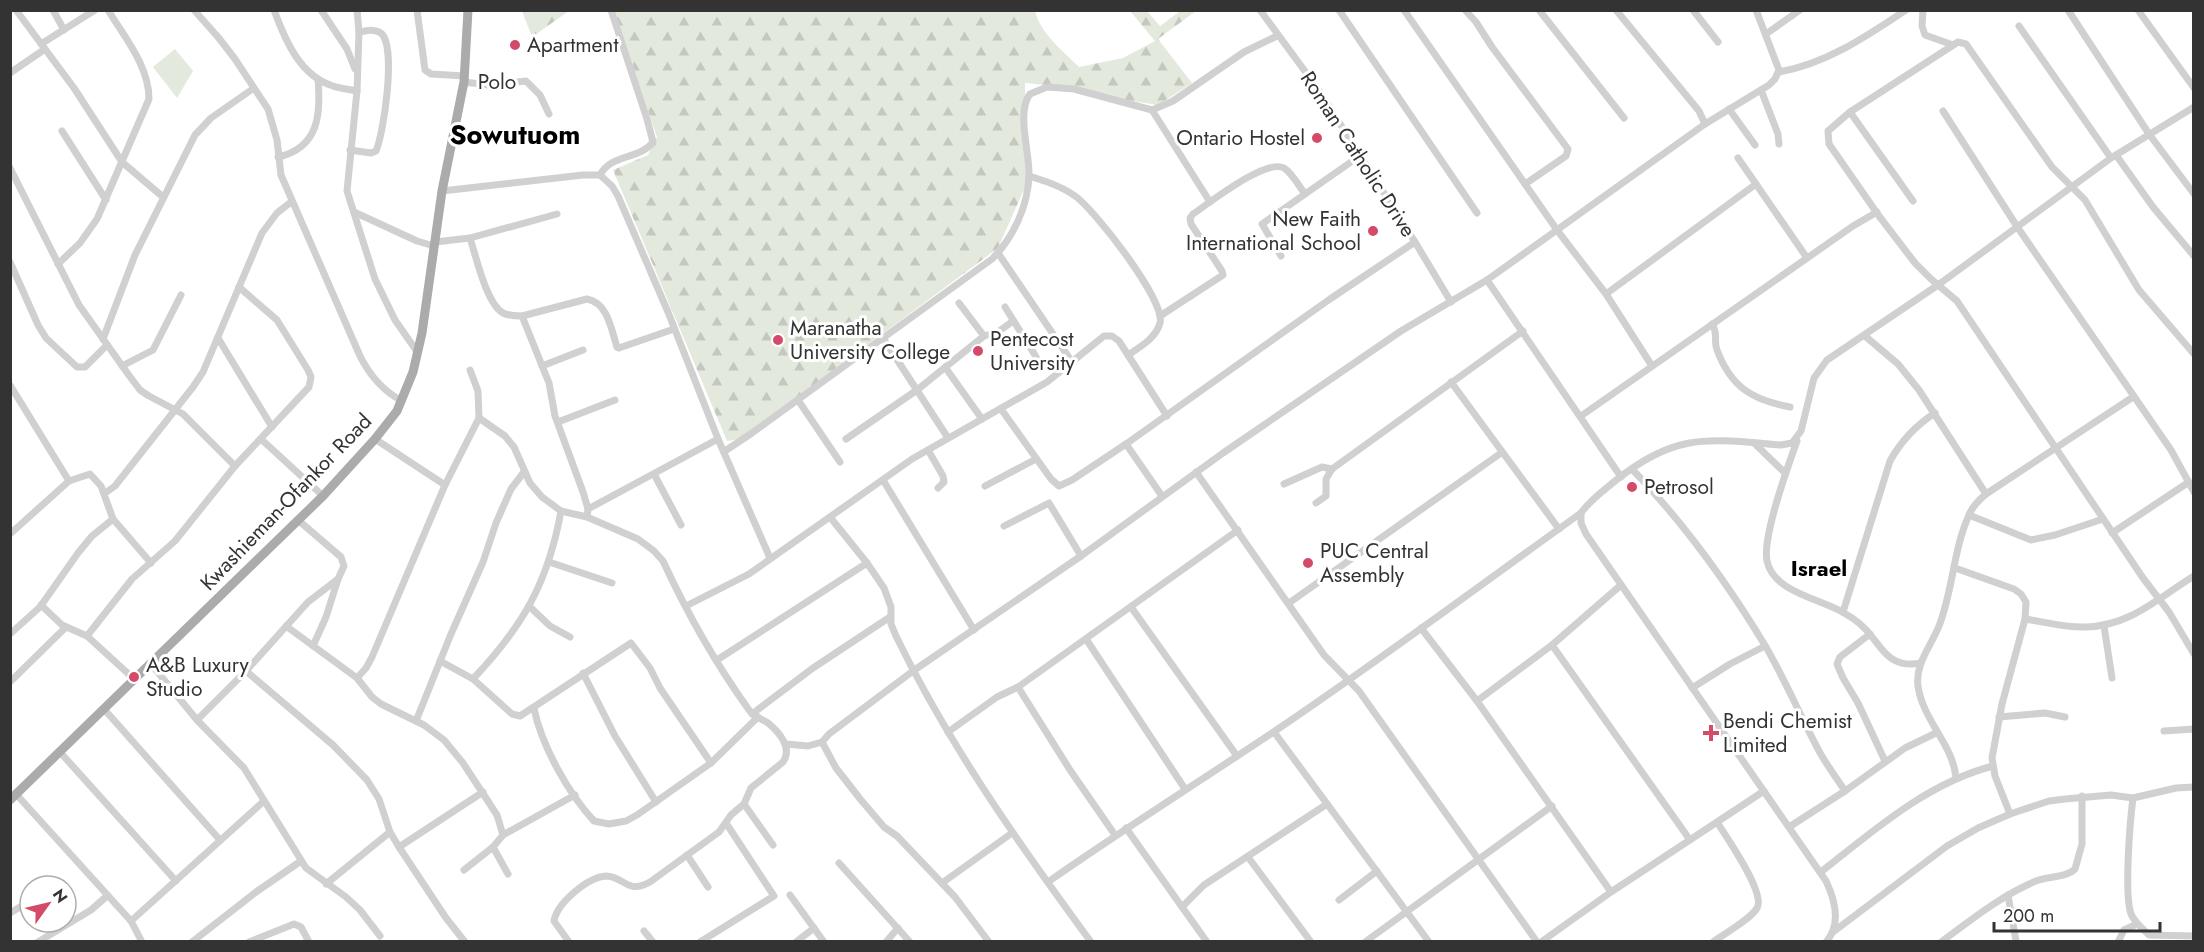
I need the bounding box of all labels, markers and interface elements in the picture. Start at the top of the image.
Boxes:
place label: Apartment [527,30,618,60]
marker: Apartment [508,38,522,52]
street label: Roman Catholic Drive [1293,65,1423,243]
street label: Polo [478,67,516,97]
district label: Sowutuom [450,115,580,154]
place label: Ontario Hostel [1176,123,1305,153]
marker: Ontario Hostel [1310,131,1324,145]
place label: New Faith International School [1186,204,1361,258]
marker: New Faith International School [1366,224,1380,238]
place label: Maranatha University College [790,313,950,367]
place label: Pentecost University [990,324,1076,378]
marker: Maranatha University College [771,333,785,347]
marker: Pentecost University [971,344,985,358]
street label: Kwashieman-Ofankor Road [193,407,379,597]
place label: Petrosol [1644,472,1714,502]
marker: Petrosol [1625,480,1639,494]
place label: PUC Central Assembly [1320,536,1429,590]
district label: Israel [1791,552,1847,584]
marker: PUC Central Assembly [1301,556,1315,570]
place label: A&B Luxury Studio [146,650,250,704]
marker: A&B Luxury Studio [127,670,141,684]
place label: Bendi Chemist Limited [1723,706,1852,760]
marker: Bendi Chemist Limited [1704,726,1718,740]
north arrow [18,874,78,934]
text: N [47,884,73,908]
scale bar [1994,895,2160,933]
text: 200 m [2003,903,2054,929]

